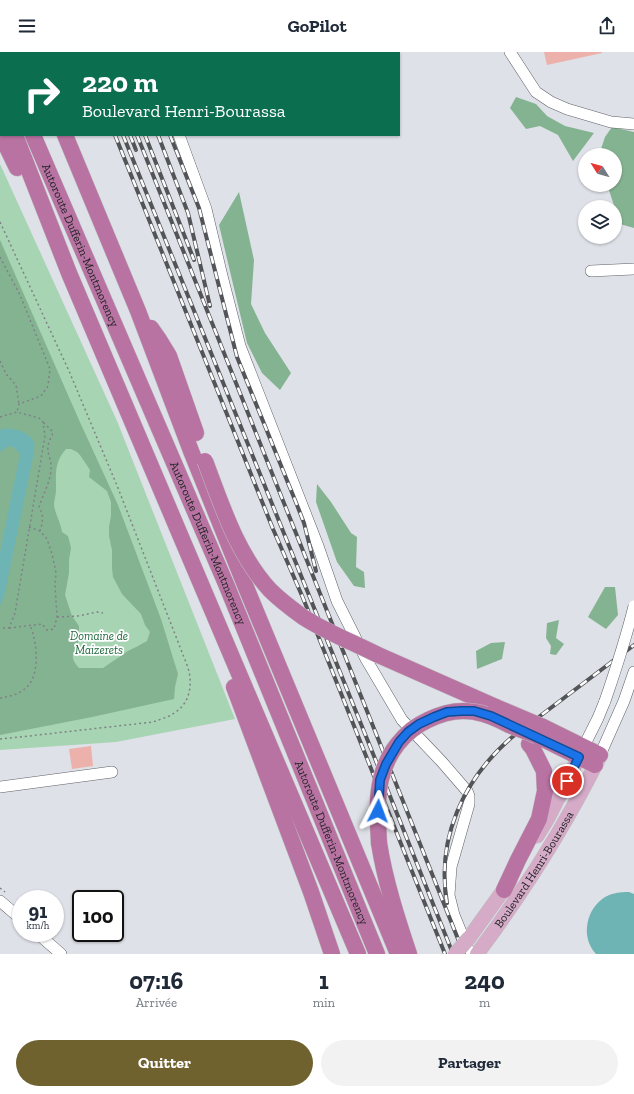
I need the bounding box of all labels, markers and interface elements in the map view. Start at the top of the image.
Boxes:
icon: menu [16,15,38,37]
text: GoPilot [287,15,347,37]
icon: share [596,15,618,37]
text: 220 m [82,66,158,99]
icon: right [16,68,68,120]
text: Boulevard Henri-Bourassa [82,100,286,122]
north arrow [578,148,622,192]
map controls [578,148,622,244]
street label: Autoroute Dufferin-Montmorency [39,161,122,330]
button: layers [578,200,622,244]
street label: Autoroute Dufferin-Montmorency [167,459,249,628]
park label: Domaine de Maizerets [70,629,128,657]
street label: Autoroute Dufferin-Montmorency [292,758,372,928]
pin [550,764,584,798]
icon: arrive [556,770,578,792]
position arrow [357,790,399,832]
street label: Boulevard Henri-Bourassa [491,809,576,930]
speed limit sign: 100 [72,890,124,942]
text: 91 [29,899,47,923]
text: km/h [27,920,49,932]
text: 07:16 [129,966,183,995]
text: 1 [319,966,329,995]
text: 240 [464,966,505,995]
text: Arrivée [136,995,177,1010]
text: min [313,995,335,1010]
text: m [479,995,490,1010]
button: Quitter [16,1040,313,1086]
button: Partager [321,1040,618,1086]

